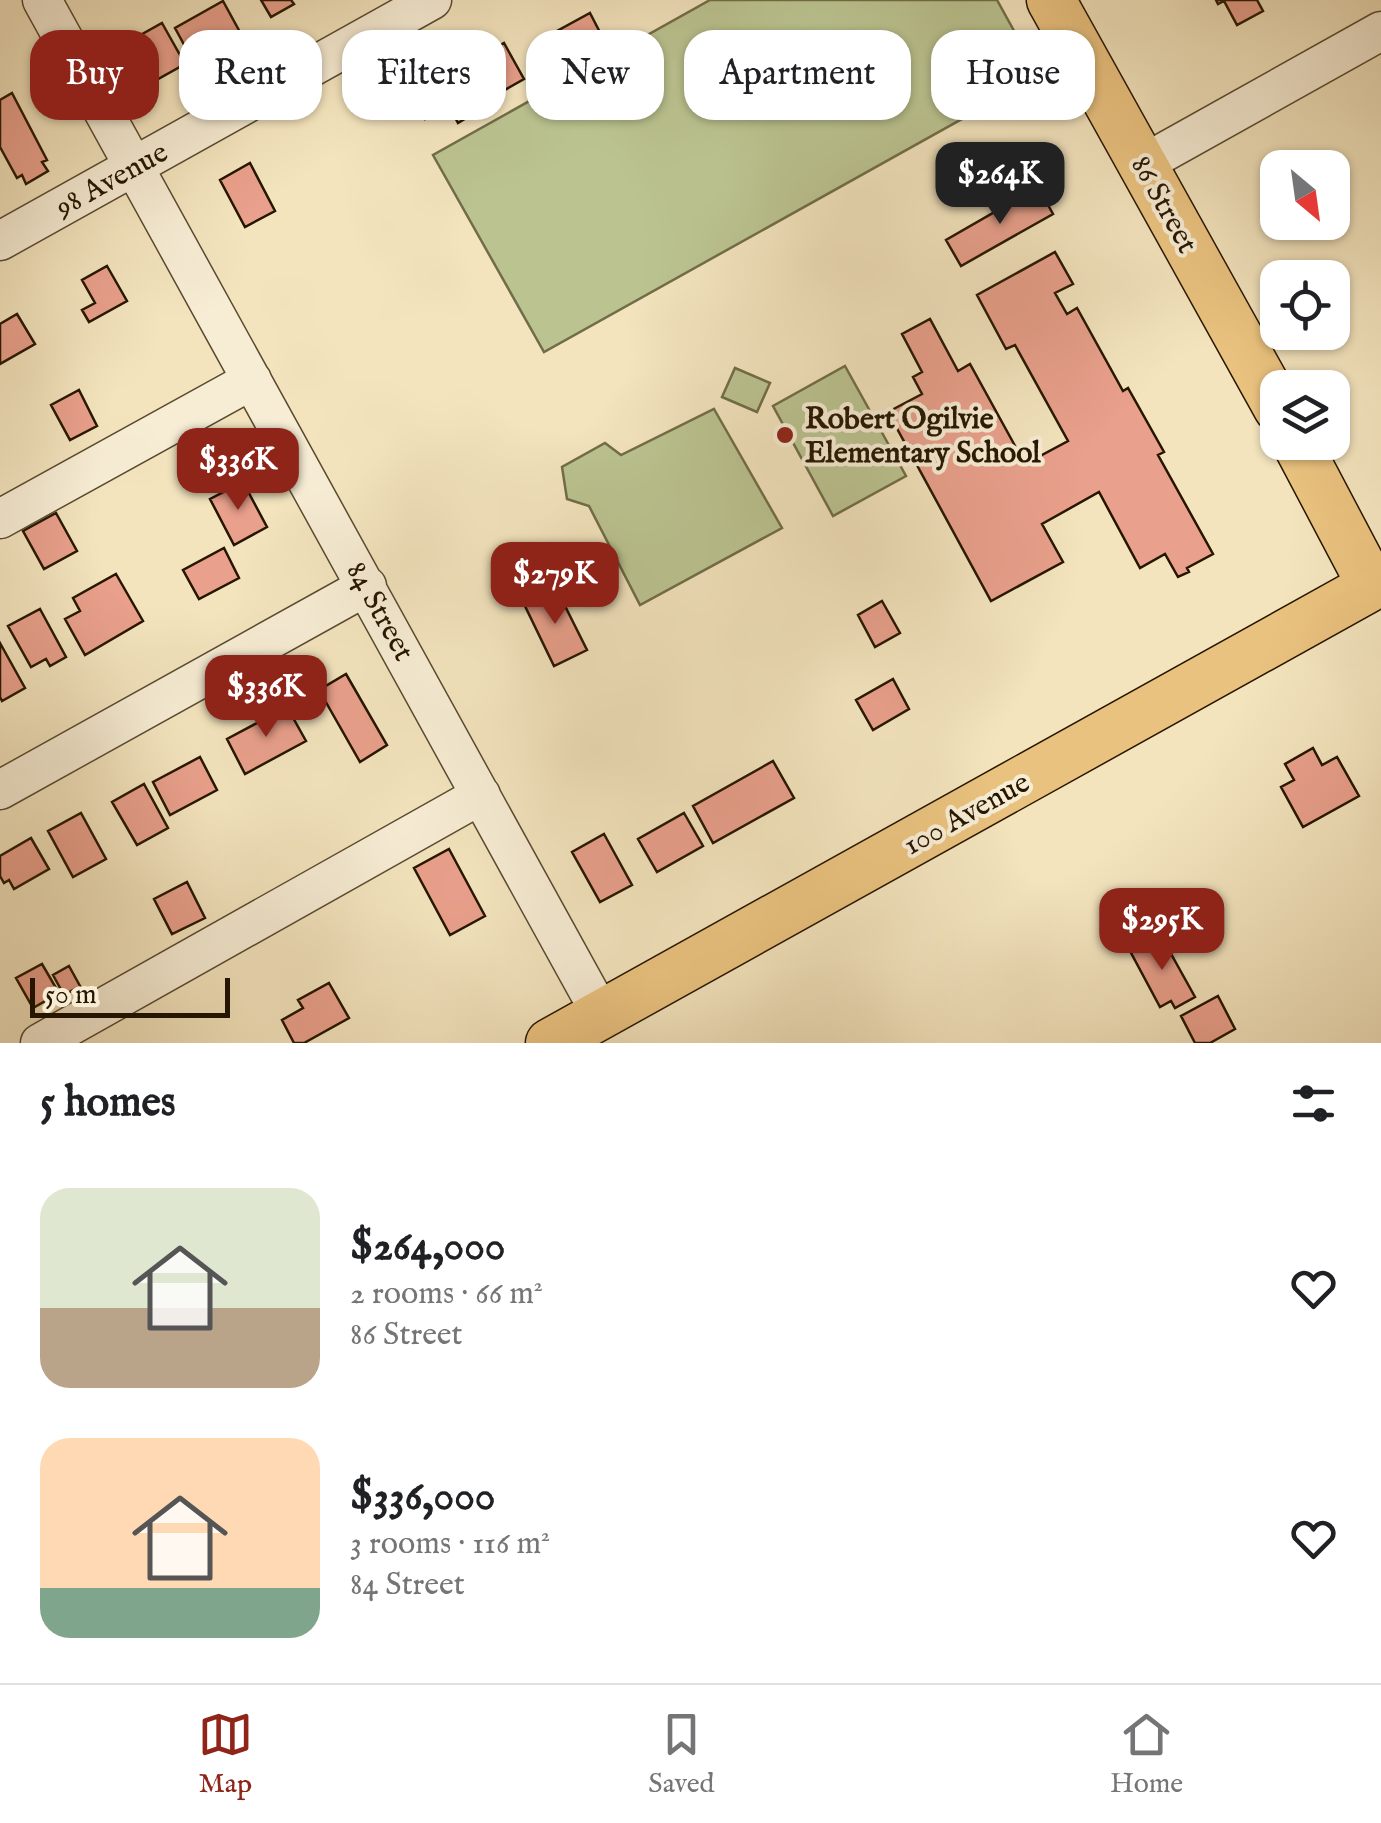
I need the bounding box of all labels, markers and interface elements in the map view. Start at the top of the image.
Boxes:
chip: Buy [30,30,159,120]
chip: Rent [179,30,322,120]
chip: Filters [342,30,506,120]
chip: New [526,30,664,120]
chip: Apartment [684,30,911,120]
chip: House [931,30,1095,120]
street label: 98 Avenue [48,134,175,228]
pin: $264K [930,142,1070,227]
street label: 86 Street [1121,150,1205,260]
north arrow [1260,150,1350,240]
map controls [1260,150,1350,460]
text: $264K [957,154,1043,195]
button: locate [1260,260,1350,350]
button: layers [1260,370,1350,460]
place label: Robert Ogilvie Elementary School [805,401,1041,473]
marker: Robert Ogilvie Elementary School [774,424,796,446]
pin: $336K [168,428,308,513]
text: $336K [199,440,277,481]
pin: $279K [485,542,625,627]
text: $279K [513,554,597,595]
street label: 84 Street [337,556,422,668]
pin: $336K [196,655,336,740]
text: $336K [227,667,305,708]
street label: 100 Avenue [897,765,1037,865]
pin: $295K [1092,888,1232,973]
text: $295K [1121,900,1203,941]
scale bar [30,973,230,1018]
text: 50 m [45,978,97,1013]
icon: filters [1286,1076,1341,1131]
text: 5 homes [40,1077,176,1130]
text: $264,000 [350,1221,505,1274]
icon: home [120,1228,240,1348]
icon: heart [1286,1261,1341,1316]
text: 2 rooms · 66 m² [350,1274,543,1315]
text: 86 Street [350,1315,463,1356]
text: $336,000 [350,1471,495,1524]
icon: home [120,1478,240,1598]
icon: heart [1286,1511,1341,1566]
text: 3 rooms · 116 m² [350,1524,550,1565]
text: 84 Street [350,1565,465,1606]
tab: Map [198,1707,253,1802]
tab: Saved [648,1707,715,1802]
tab: Home [1110,1707,1183,1802]

